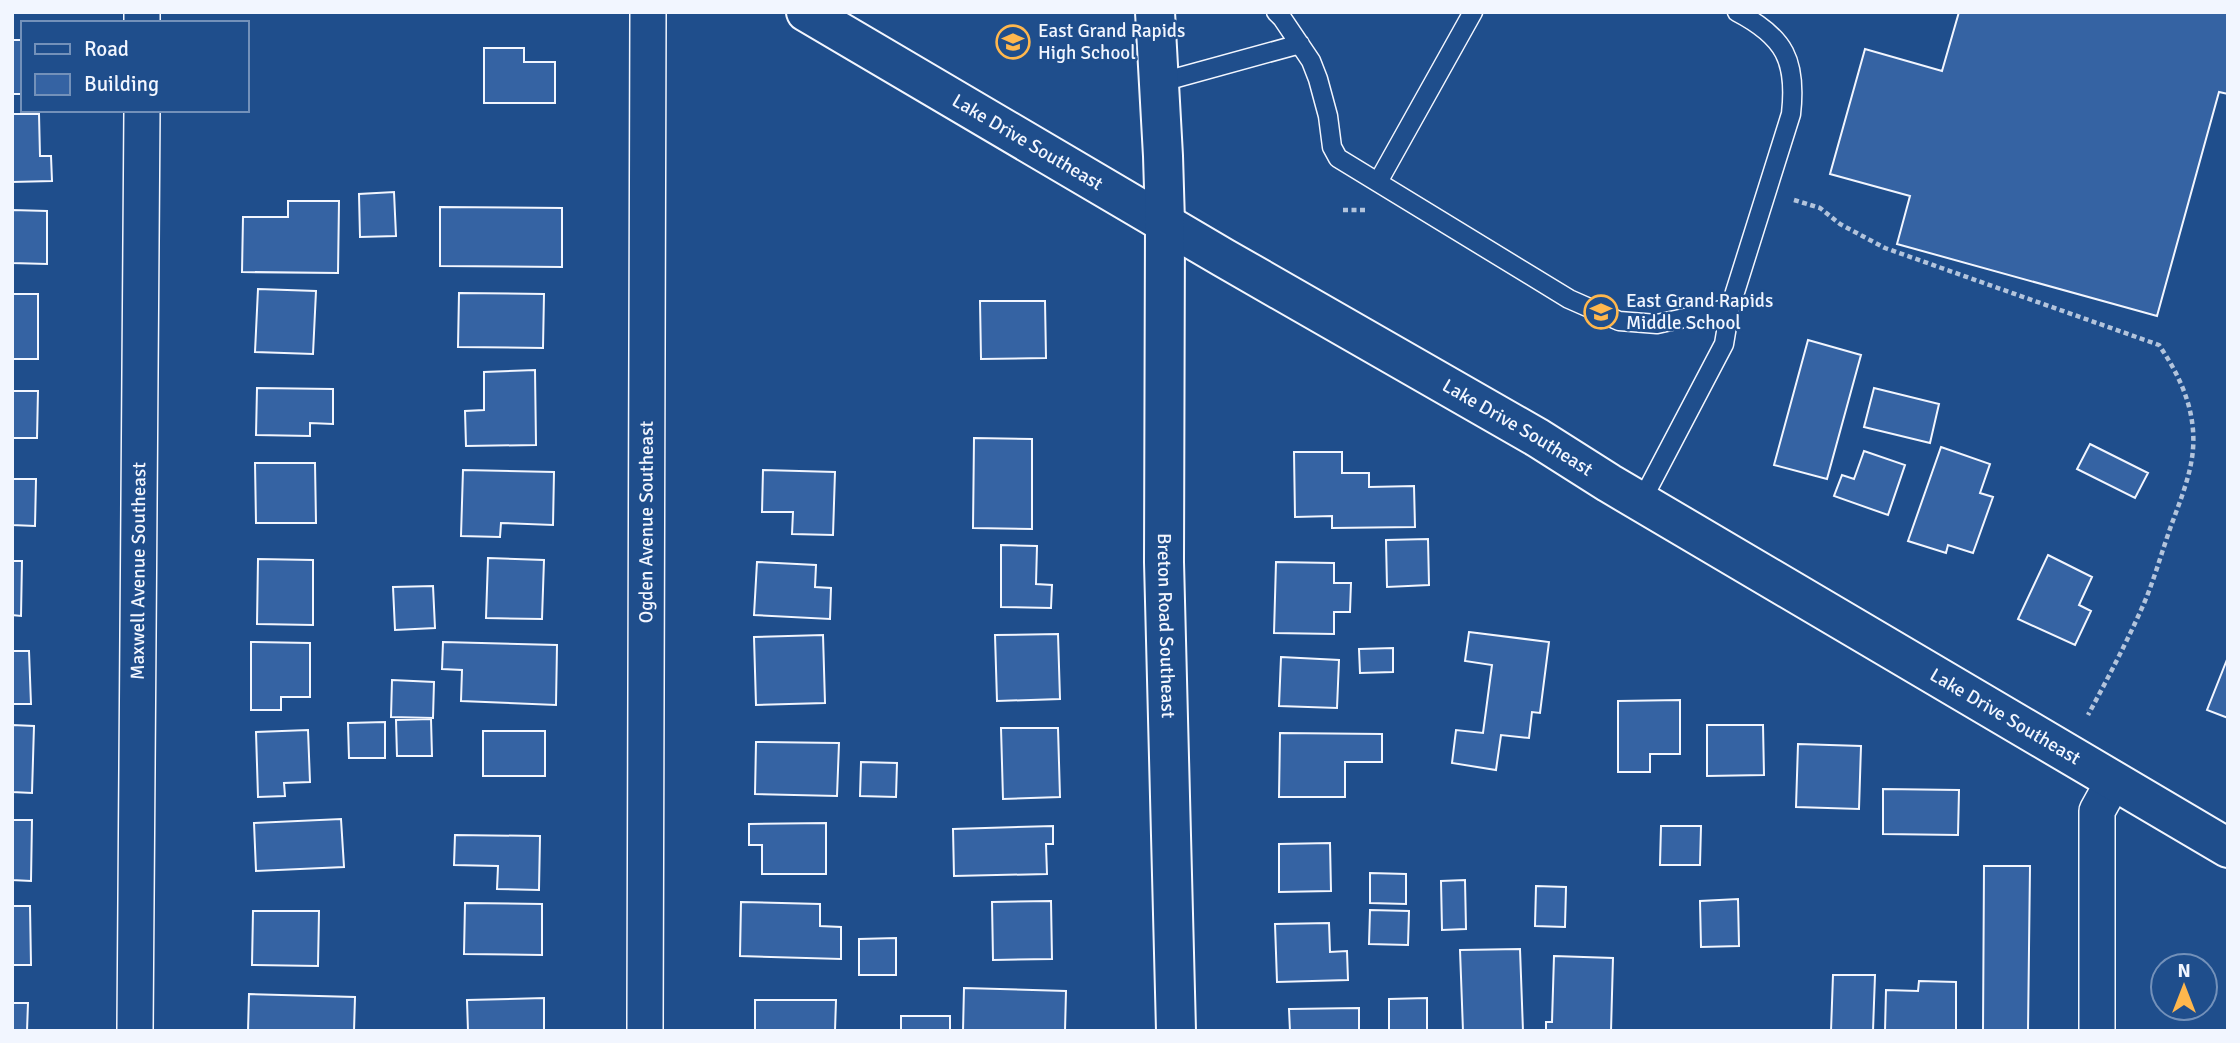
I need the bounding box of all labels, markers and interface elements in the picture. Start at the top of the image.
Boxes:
place label: East Grand Rapids High School [1038,19,1185,65]
legend [21,21,248,112]
school or university icon: East Grand Rapids High School [994,23,1032,61]
text: Road [84,36,129,62]
text: Building [84,71,159,97]
street label: Lake Drive Southeast [948,89,1108,196]
place label: East Grand Rapids Middle School [1626,289,1773,335]
school or university icon: East Grand Rapids Middle School [1582,293,1620,331]
street label: Lake Drive Southeast [1438,374,1598,482]
street label: Ogden Avenue Southeast [634,420,659,623]
street label: Maxwell Avenue Southeast [126,462,151,680]
street label: Breton Road Southeast [1152,533,1180,719]
street label: Lake Drive Southeast [1926,663,2085,771]
north arrow [2149,952,2219,1022]
text: N [2177,959,2191,983]

